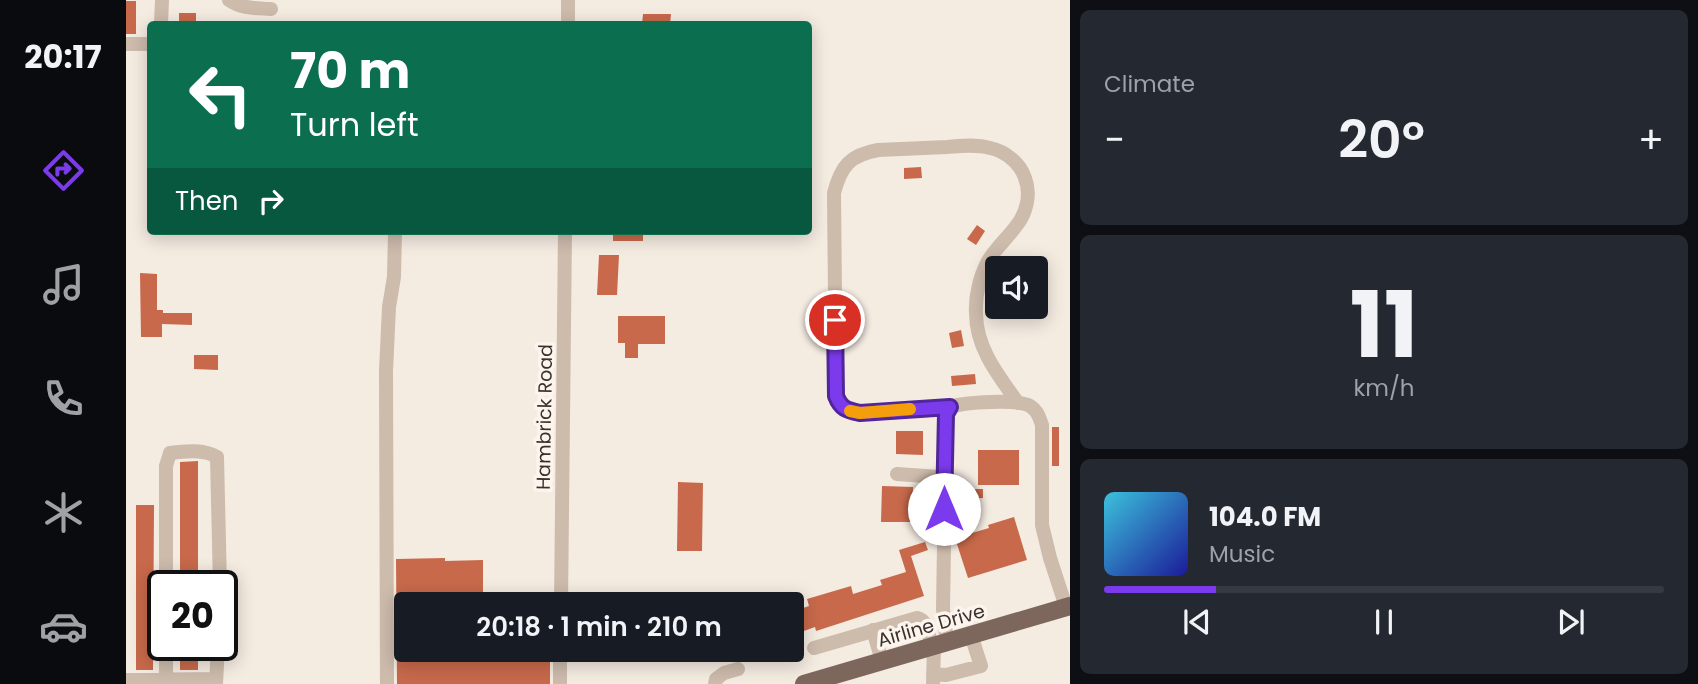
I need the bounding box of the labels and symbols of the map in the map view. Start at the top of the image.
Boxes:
pin [805,290,865,350]
street label: Hambrick Road [530,344,559,490]
position arrow [907,472,981,546]
speed limit sign: 20 [147,570,238,661]
street label: Airline Drive [874,597,988,654]

